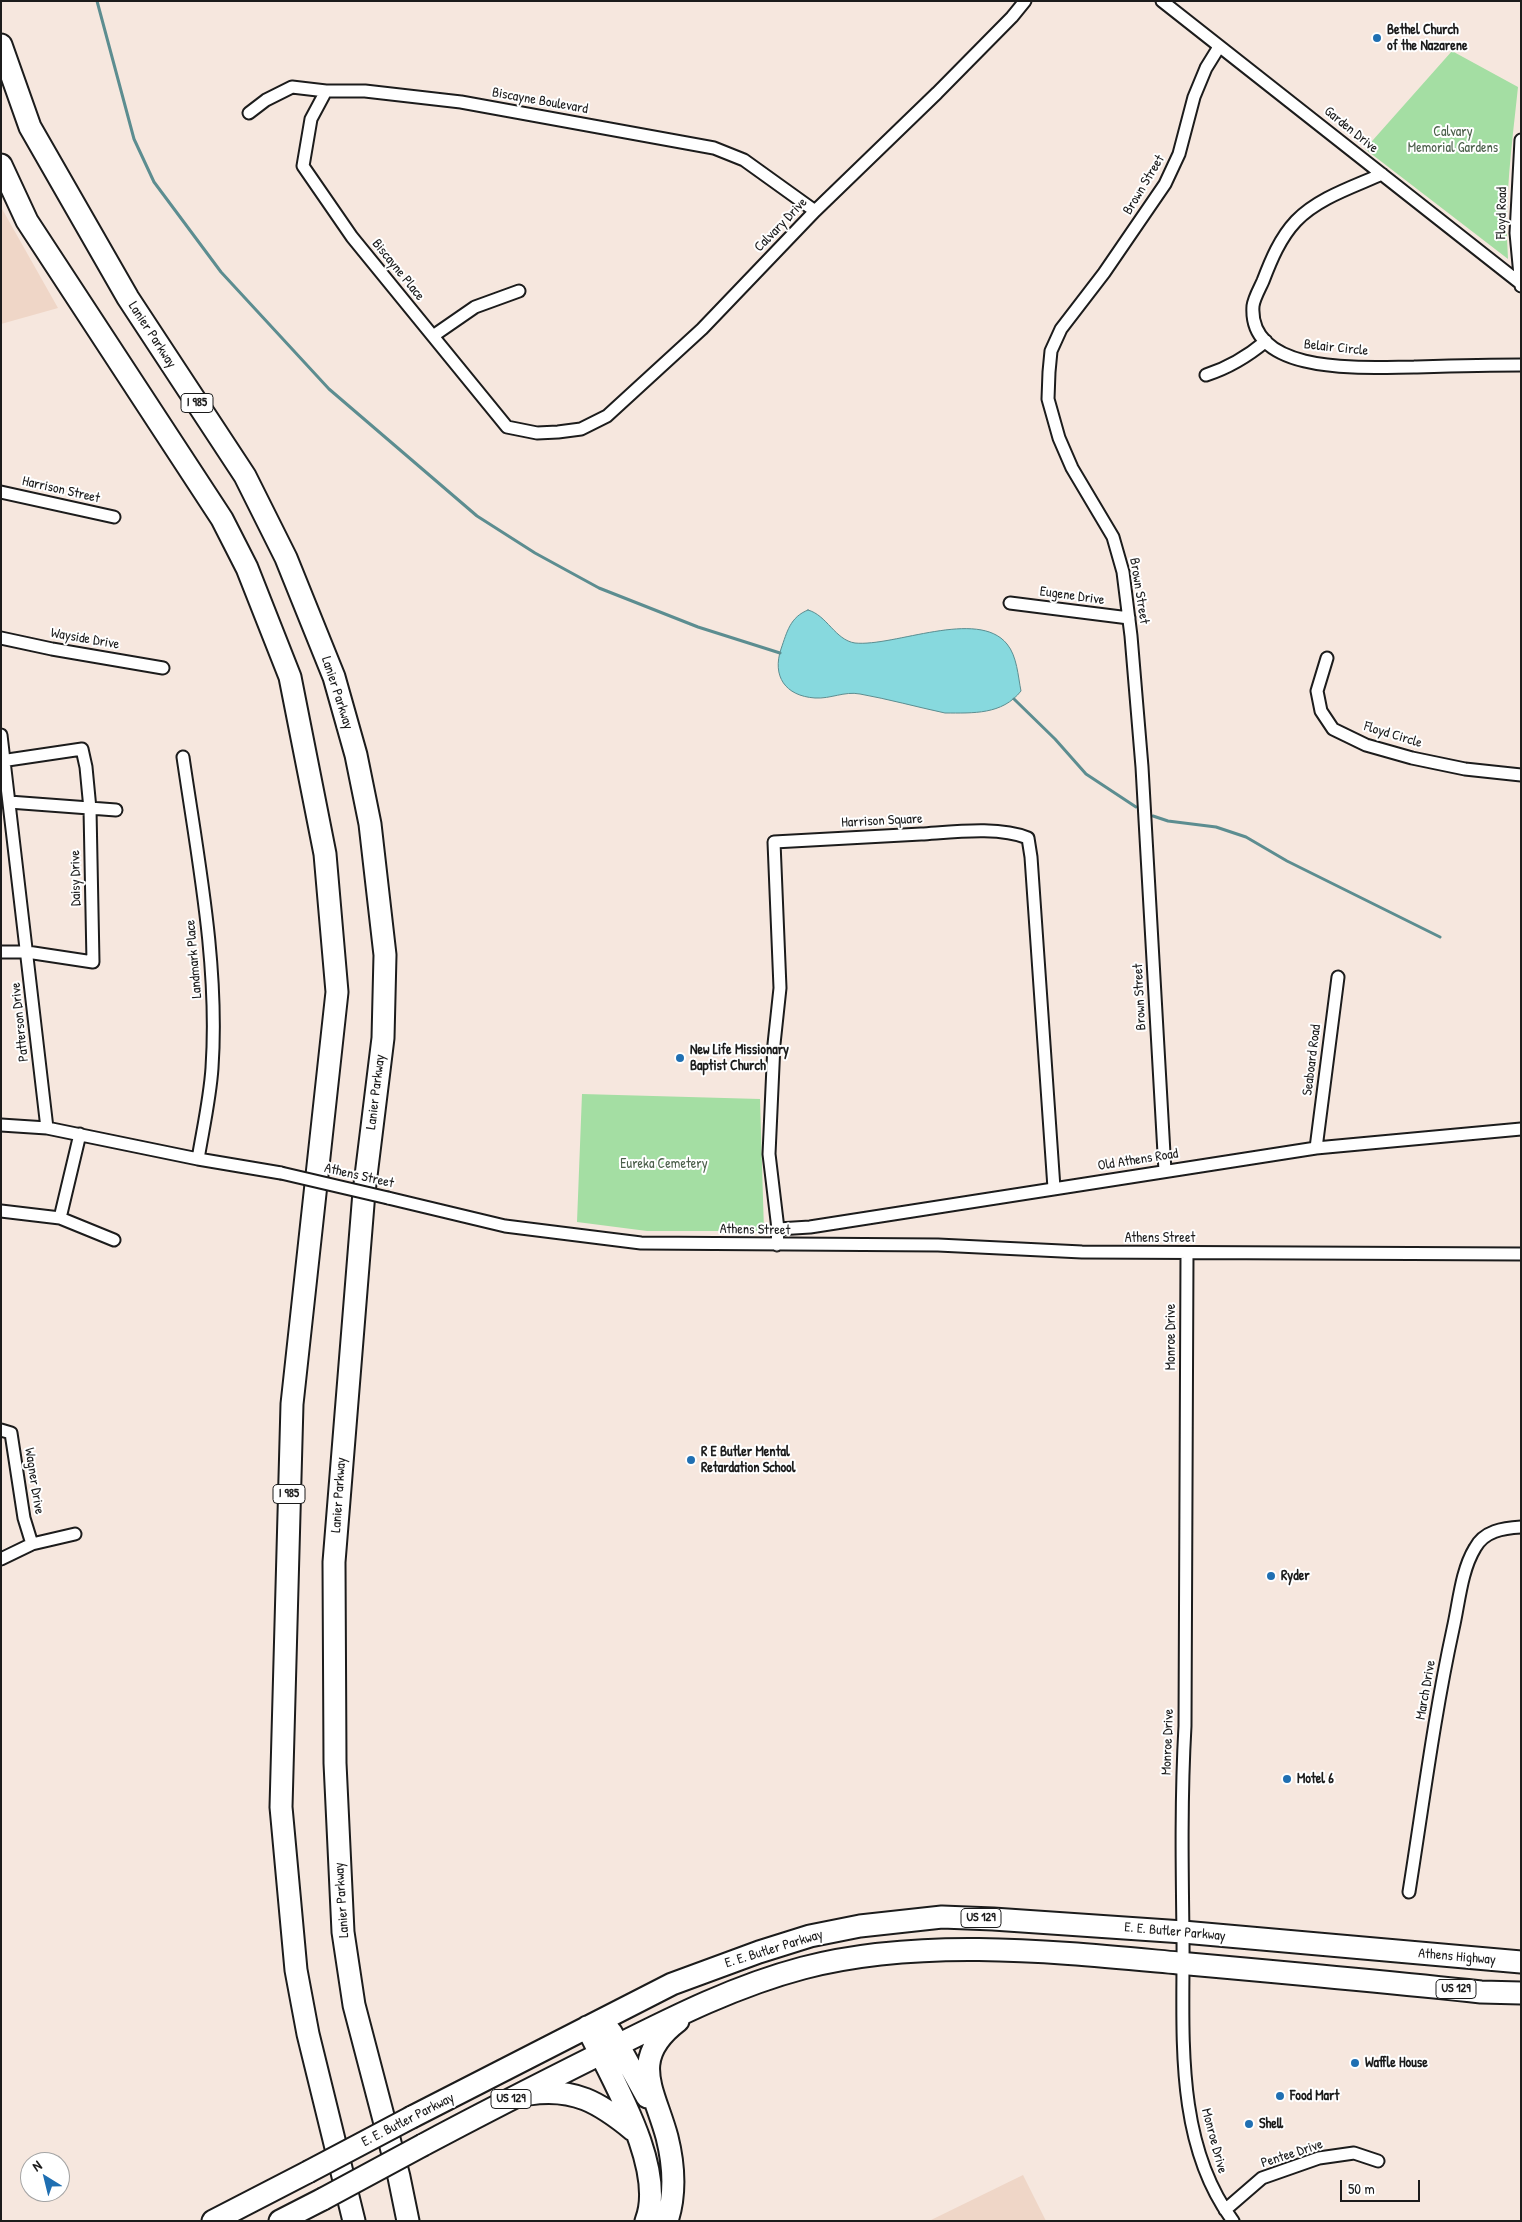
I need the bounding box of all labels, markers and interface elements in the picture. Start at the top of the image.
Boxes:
place label: Bethel Church of the Nazarene [1387,22,1468,54]
marker: Bethel Church of the Nazarene [1371,32,1383,44]
street label: Biscayne Boulevard [491,84,589,118]
street label: Garden Drive [1321,103,1381,157]
park label: Calvary Memorial Gardens [1408,124,1498,156]
street label: Brown Street [1120,152,1168,218]
street label: Floyd Road [1493,187,1511,239]
street label: Calvary Drive [751,194,811,256]
street label: Biscayne Place [368,236,428,304]
street label: Lanier Parkway [124,299,180,371]
street label: Belair Circle [1303,336,1369,360]
road number: I 985 [181,393,213,412]
street label: Harrison Street [21,473,101,507]
street label: Brown Street [1125,557,1153,625]
street label: Eugene Drive [1039,583,1105,609]
street label: Wayside Drive [49,625,121,653]
street label: Lanier Parkway [317,654,357,732]
street label: Floyd Circle [1362,718,1424,752]
street label: Harrison Square [841,810,923,832]
street label: Daisy Drive [67,850,85,906]
street label: Landmark Place [182,919,206,999]
street label: Brown Street [1130,963,1150,1031]
street label: Patterson Drive [7,981,33,1063]
street label: Seaboard Road [1299,1024,1325,1096]
place label: New Life Missionary Baptist Church [690,1042,789,1074]
marker: New Life Missionary Baptist Church [674,1052,686,1064]
street label: Lanier Parkway [363,1053,389,1131]
street label: Old Athens Road [1097,1145,1179,1175]
park label: Eureka Cemetery [620,1156,708,1172]
street label: Athens Street [323,1160,395,1192]
street label: Athens Street [720,1221,790,1239]
street label: Athens Street [1125,1230,1195,1246]
street label: Monroe Drive [1163,1304,1179,1370]
place label: R E Butler Mental Retardation School [701,1444,795,1476]
street label: Wagner Drive [20,1446,48,1516]
marker: R E Butler Mental Retardation School [685,1454,697,1466]
street label: Lanier Parkway [328,1457,350,1533]
road number: I 985 [273,1485,305,1504]
place label: Ryder [1281,1568,1310,1584]
marker: Ryder [1265,1570,1277,1582]
street label: March Drive [1413,1659,1439,1721]
street label: Monroe Drive [1158,1708,1178,1776]
place label: Motel 6 [1297,1771,1334,1787]
marker: Motel 6 [1281,1773,1293,1785]
street label: Lanier Parkway [331,1862,353,1938]
road number: US 129 [961,1909,1001,1928]
street label: E. E. Butler Parkway [1124,1919,1226,1945]
street label: E. E. Butler Parkway [723,1926,825,1972]
street label: Athens Highway [1418,1945,1496,1969]
road number: US 129 [1436,1980,1476,1998]
place label: Waffle House [1365,2055,1428,2071]
marker: Waffle House [1349,2057,1361,2069]
place label: Food Mart [1290,2088,1339,2104]
street label: E. E. Butler Parkway [359,2089,457,2151]
road number: US 129 [491,2090,531,2108]
marker: Food Mart [1274,2090,1286,2102]
street label: Monroe Drive [1197,2107,1231,2175]
place label: Shell [1259,2116,1283,2132]
marker: Shell [1243,2118,1255,2130]
street label: Pentee Drive [1259,2136,1325,2172]
north arrow [20,2152,70,2202]
text: N [28,2155,45,2175]
scale bar [1342,2170,1422,2202]
text: 50 m [1348,2178,1375,2199]

